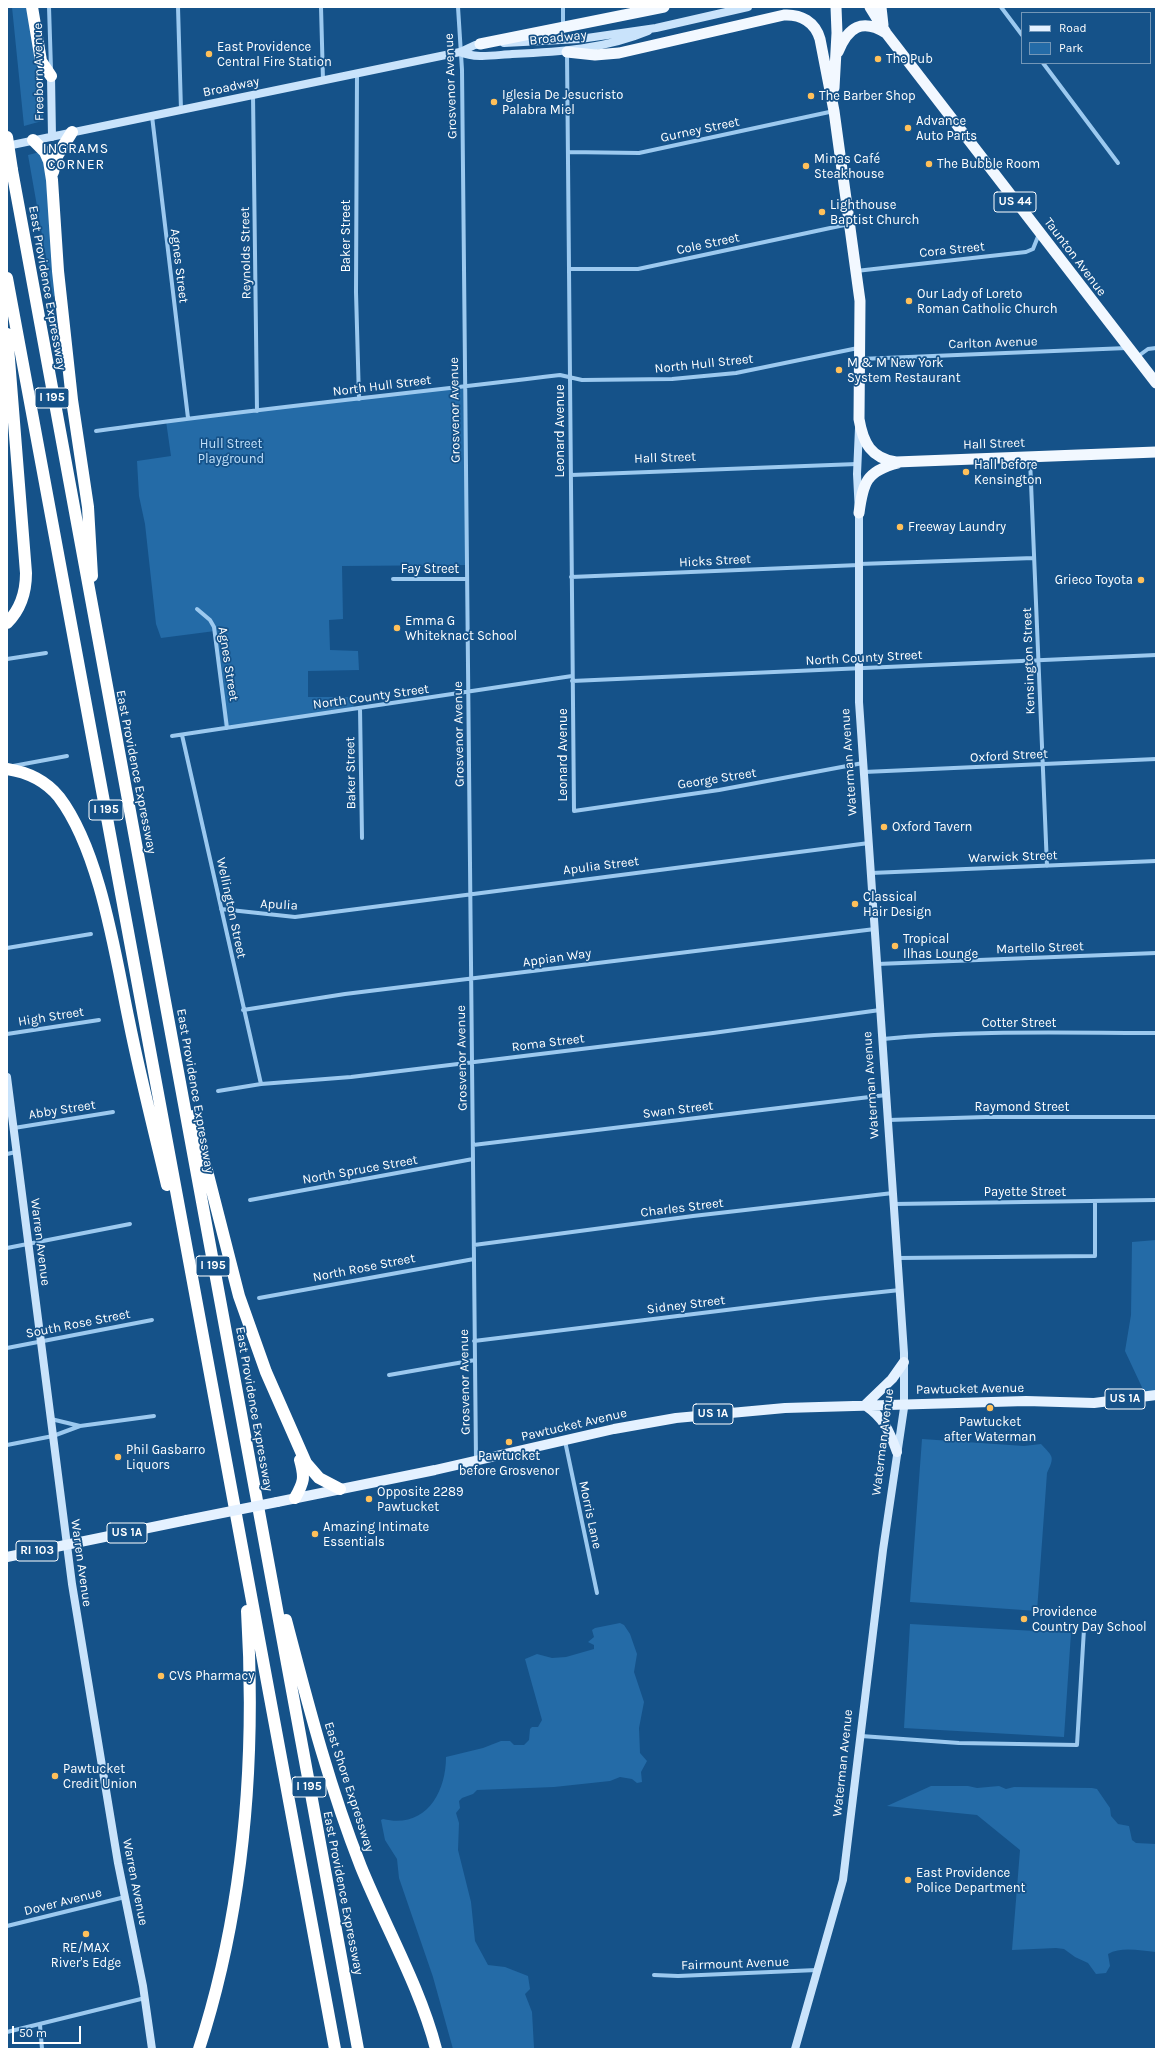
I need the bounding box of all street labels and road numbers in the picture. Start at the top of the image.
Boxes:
street label: Freeborn Avenue [30,23,48,121]
street label: Broadway [529,27,587,49]
street label: Grosvenor Avenue [441,33,461,139]
street label: Broadway [201,73,261,101]
street label: Gurney Street [659,114,741,146]
road number: US 44 [994,192,1036,212]
street label: Baker Street [338,200,354,272]
street label: East Providence Expressway [25,205,69,371]
street label: Reynolds Street [237,207,255,299]
street label: Taunton Avenue [1040,215,1110,299]
street label: Agnes Street [167,228,191,304]
street label: Cole Street [675,230,741,258]
street label: Cora Street [919,239,985,261]
street label: Carlton Avenue [948,334,1038,352]
street label: North Hull Street [654,351,754,377]
street label: Grosvenor Avenue [446,357,464,463]
street label: North Hull Street [332,372,432,400]
street label: Leonard Avenue [552,384,568,478]
road number: I 195 [35,388,69,408]
street label: Hall Street [963,435,1025,453]
street label: Hall Street [634,449,696,467]
street label: Hicks Street [679,551,751,571]
street label: Fay Street [401,561,459,577]
street label: Kensington Street [1019,607,1039,715]
street label: Agnes Street [214,626,242,702]
street label: North County Street [805,647,923,669]
street label: North County Street [312,681,430,713]
street label: Grosvenor Avenue [450,681,468,787]
street label: East Providence Expressway [112,689,160,855]
street label: Leonard Avenue [555,708,571,802]
street label: Waterman Avenue [837,708,861,816]
street label: Baker Street [343,737,359,809]
street label: Oxford Street [970,746,1048,766]
street label: George Street [677,765,757,793]
road number: I 195 [89,800,123,820]
street label: Warwick Street [968,848,1058,866]
street label: Apulia Street [562,854,640,878]
street label: Wellington Street [213,856,249,960]
street label: Apulia [260,896,298,914]
street label: Martello Street [996,939,1084,957]
street label: Appian Way [522,945,592,971]
street label: High Street [17,1004,85,1030]
street label: Grosvenor Avenue [453,1005,471,1111]
street label: East Providence Expressway [173,1008,217,1174]
street label: Cotter Street [982,1015,1056,1031]
street label: Roma Street [511,1031,585,1055]
street label: Waterman Avenue [859,1031,883,1139]
street label: Abby Street [27,1097,97,1123]
street label: Swan Street [642,1098,714,1122]
street label: Raymond Street [975,1099,1069,1115]
street label: North Spruce Street [301,1152,419,1188]
street label: Payette Street [984,1184,1066,1200]
street label: Charles Street [640,1195,724,1221]
street label: Warren Avenue [27,1197,53,1287]
street label: North Rose Street [312,1250,416,1286]
road number: I 195 [196,1256,230,1276]
street label: Sidney Street [646,1292,726,1318]
street label: South Rose Street [24,1306,132,1342]
street label: East Providence Expressway [232,1326,276,1492]
street label: Grosvenor Avenue [456,1329,474,1435]
street label: Pawtucket Avenue [916,1380,1024,1398]
street label: Waterman Avenue [869,1388,897,1496]
road number: US 1A [1105,1389,1145,1409]
road number: US 1A [693,1404,733,1424]
street label: Pawtucket Avenue [520,1405,628,1445]
street label: Morris Lane [575,1480,605,1550]
street label: Warren Avenue [67,1518,95,1608]
road number: US 1A [107,1523,147,1543]
road number: RI 103 [16,1541,58,1561]
street label: Waterman Avenue [830,1709,856,1817]
street label: East Shore Expressway [321,1720,377,1854]
road number: I 195 [292,1777,326,1797]
street label: East Providence Expressway [319,1810,367,1976]
street label: Warren Avenue [119,1837,151,1927]
street label: Dover Avenue [23,1885,103,1919]
street label: Fairmount Avenue [681,1954,789,1974]

